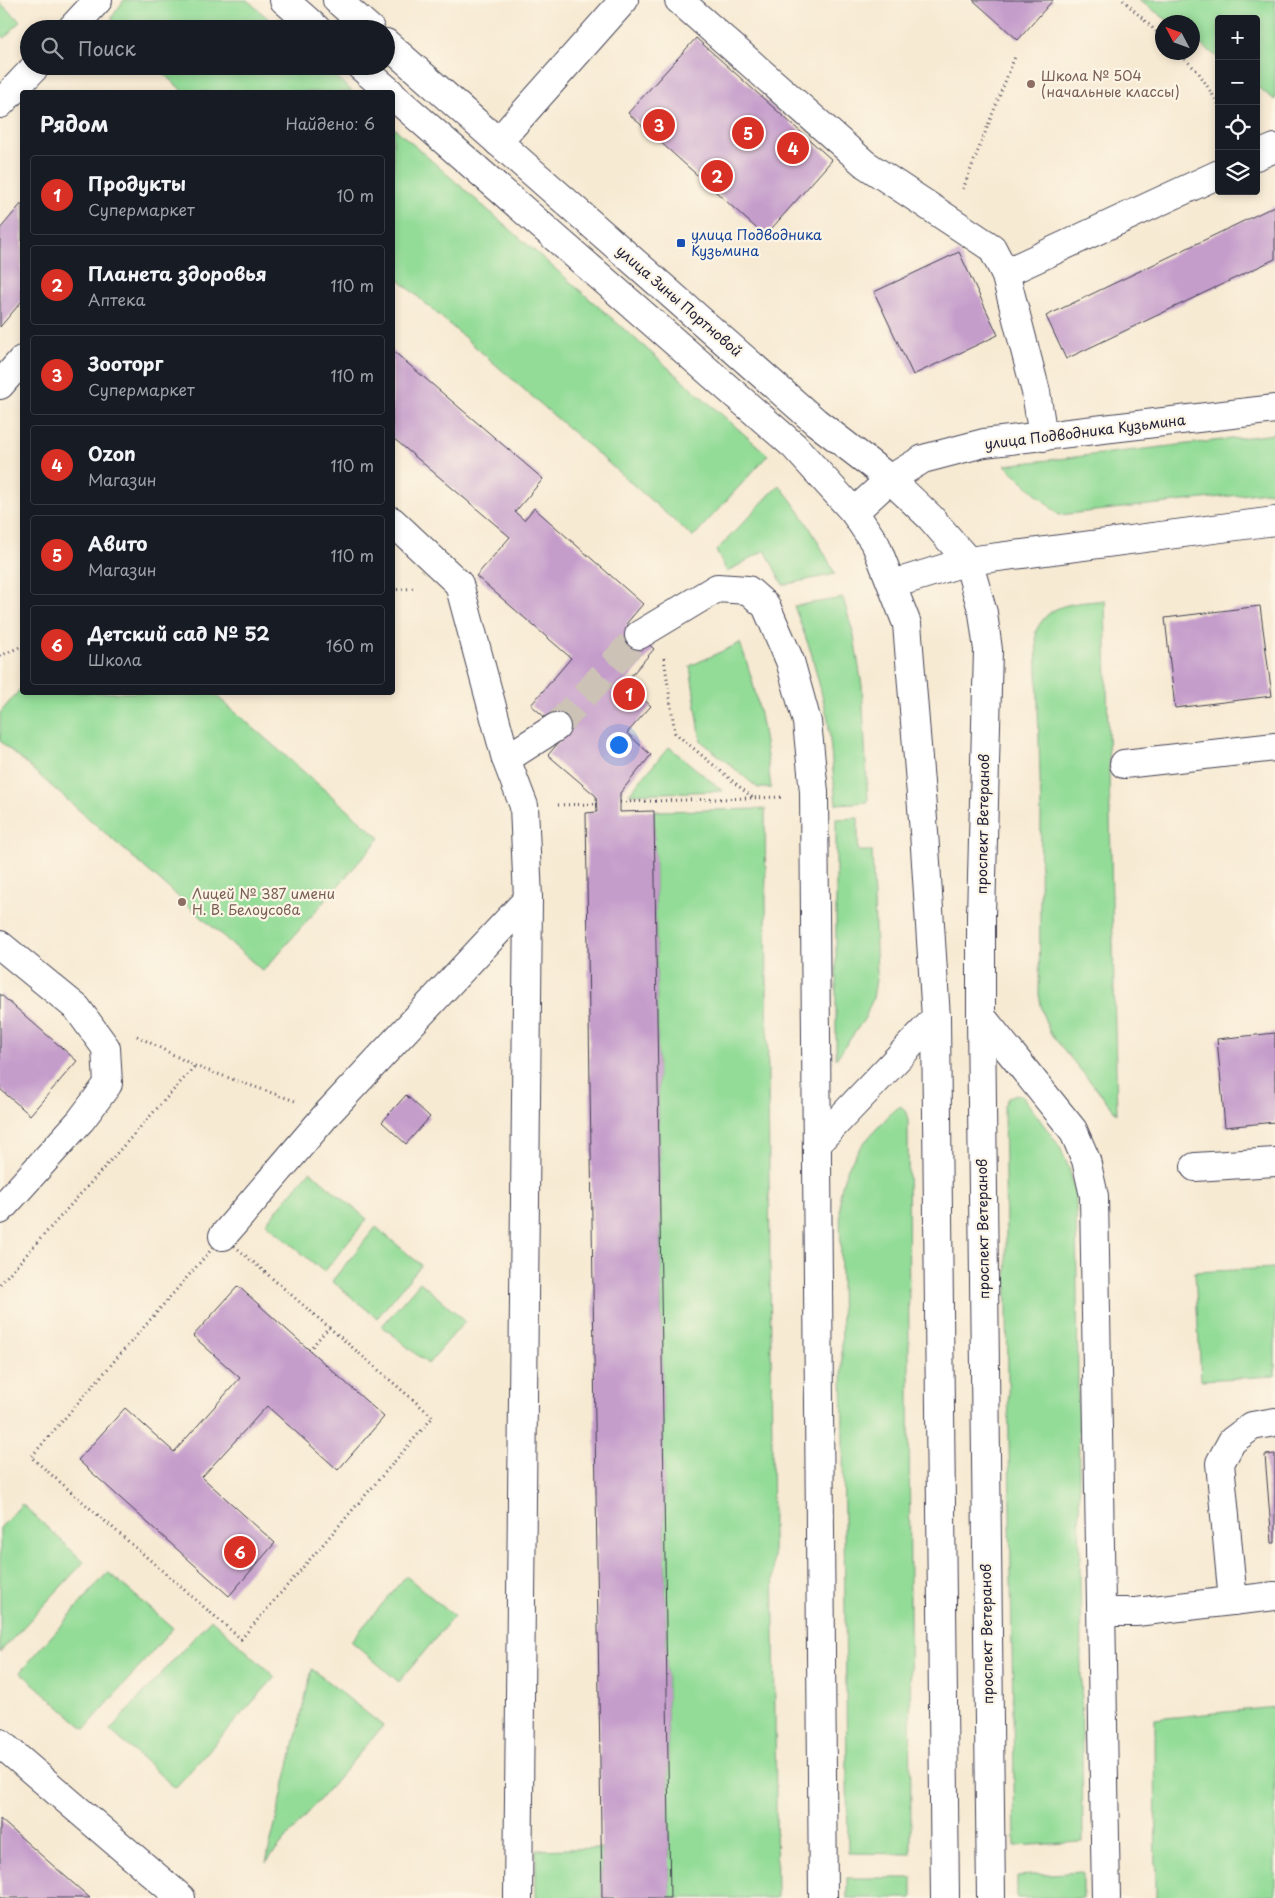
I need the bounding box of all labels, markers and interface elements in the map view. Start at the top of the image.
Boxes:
north arrow [1155,15,1200,60]
map controls [1215,15,1260,195]
button: + [1215,15,1260,60]
search box [20,20,395,75]
icon: search [38,34,66,62]
text: Поиск [78,34,136,62]
button: − [1215,60,1260,105]
place label: Школа № 504 (начальные классы) [1041,65,1180,102]
marker: Школа № 504 (начальные классы) [1025,78,1037,90]
button: locate [1215,105,1260,150]
pin: 3 [643,106,675,144]
text: Рядом [40,107,108,139]
text: Найдено: 6 [285,111,375,135]
pin: 5 [732,114,764,152]
pin: 4 [777,129,809,167]
button: layers [1215,150,1260,195]
pin: 2 [701,157,733,195]
text: Продукты [88,169,186,197]
text: 1 [53,183,61,207]
text: 10 m [337,183,374,207]
text: Супермаркет [88,197,195,221]
place label: улица Подводника Кузьмина [691,224,822,261]
marker: улица Подводника Кузьмина [675,237,687,249]
street label: улица Зины Портновой [612,240,747,361]
text: Планета здоровья [88,259,267,287]
text: 2 [51,273,63,297]
text: 110 m [331,273,374,297]
text: Аптека [88,287,145,311]
text: Зооторг [88,349,163,377]
text: 3 [52,363,62,387]
text: 110 m [331,363,374,387]
text: Супермаркет [88,377,195,401]
street label: улица Подводника Кузьмина [983,409,1187,454]
text: Ozon [88,439,136,467]
text: 4 [52,453,62,477]
text: 110 m [331,453,374,477]
text: Магазин [88,467,157,491]
text: Авито [88,529,148,557]
text: 5 [52,543,62,567]
text: 110 m [331,543,374,567]
text: Магазин [88,557,157,581]
text: Детский сад № 52 [88,619,270,647]
text: 6 [51,633,63,657]
text: 160 m [326,633,374,657]
text: Школа [88,647,142,671]
pin: 1 [613,675,645,713]
your location [606,732,632,758]
street label: проспект Ветеранов [971,754,994,894]
place label: Лицей № 387 имени Н. В. Белоусова [192,883,335,920]
marker: Лицей № 387 имени Н. В. Белоусова [176,896,188,908]
street label: проспект Ветеранов [971,1159,994,1299]
pin: 6 [224,1533,256,1571]
street label: проспект Ветеранов [975,1564,998,1704]

